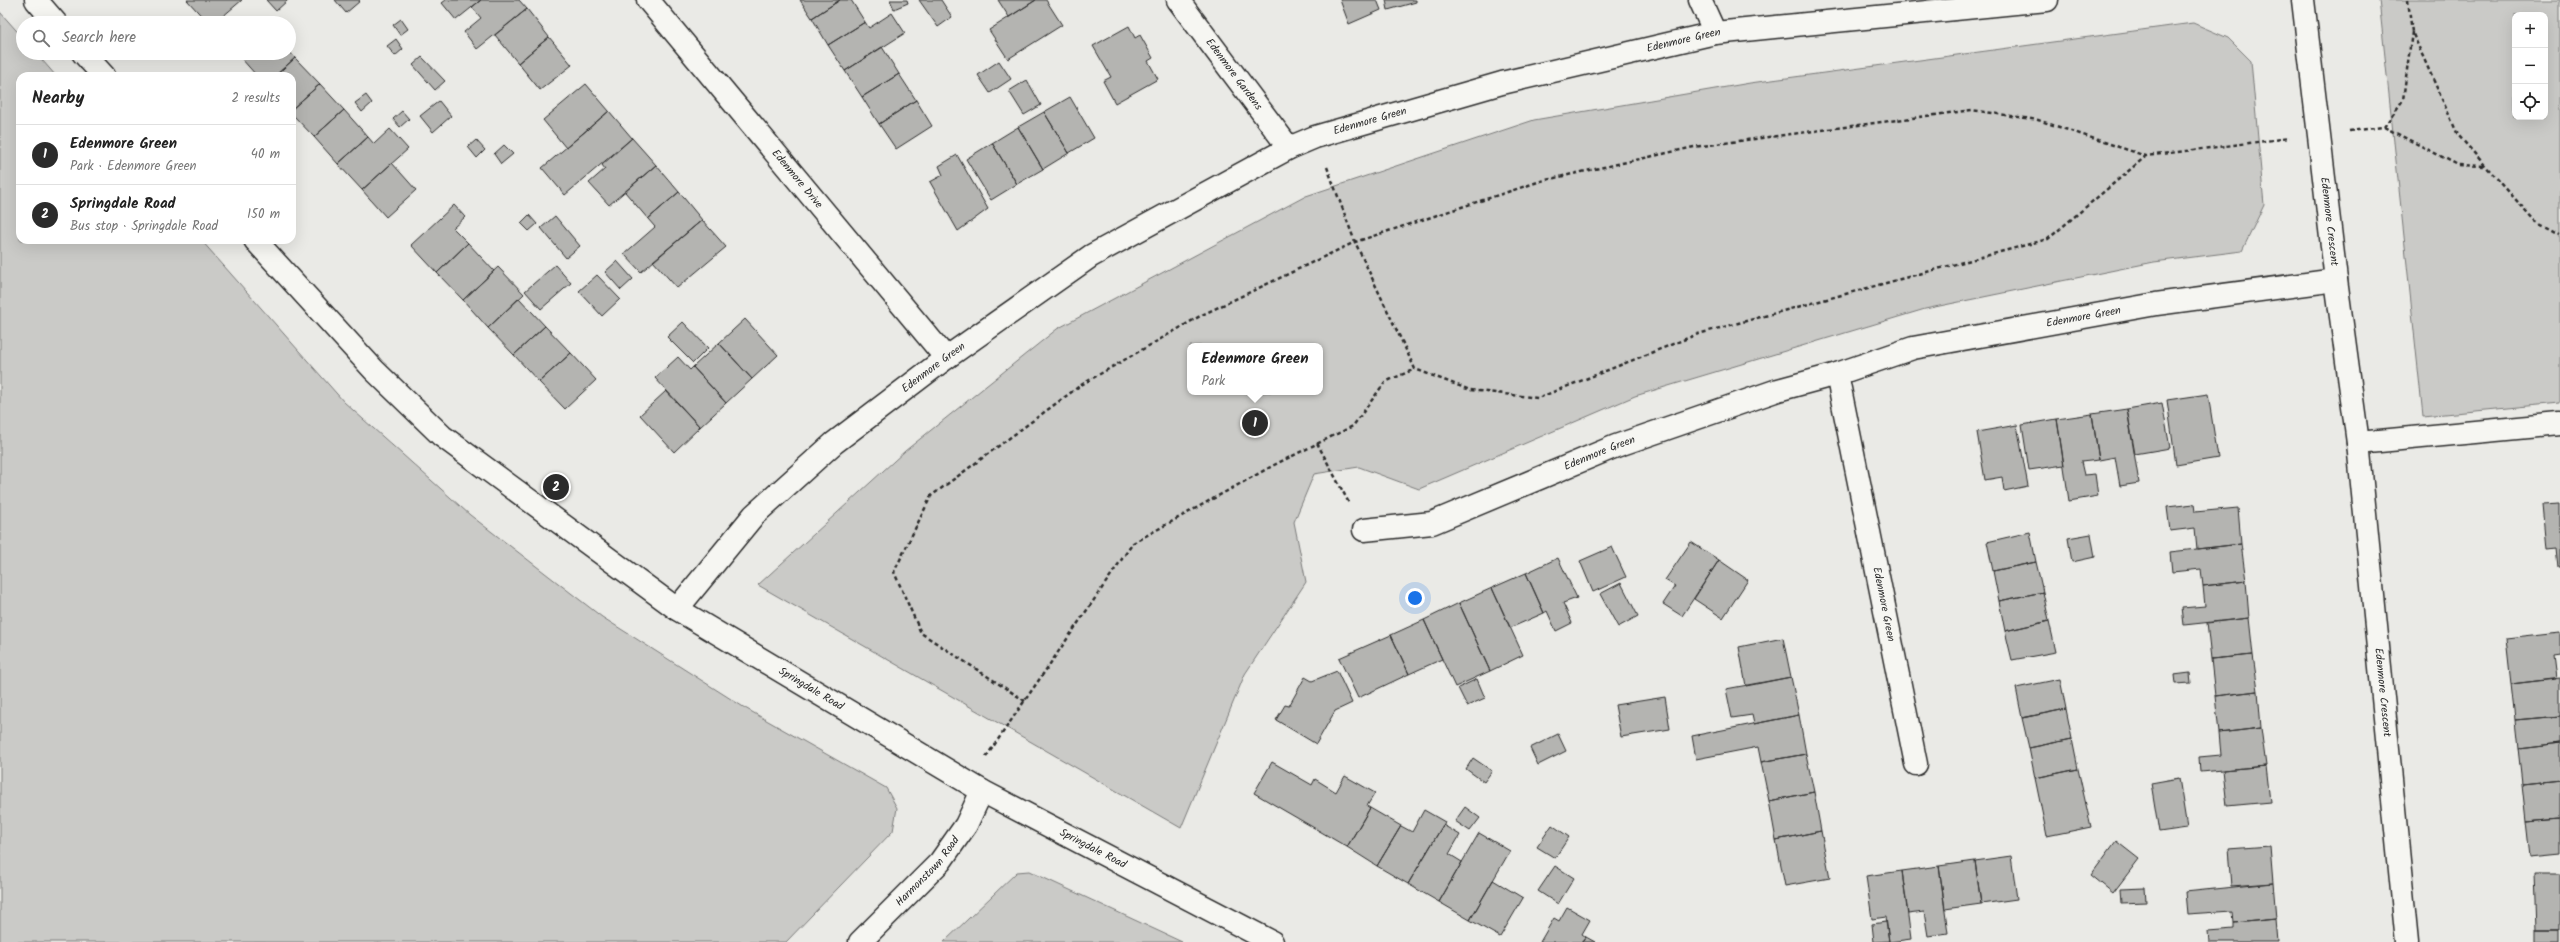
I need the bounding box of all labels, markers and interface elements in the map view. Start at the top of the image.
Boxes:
map controls [2512,12,2548,120]
button: + [2512,12,2548,48]
search box [16,16,296,60]
street label: Edenmore Green [1645,23,1722,58]
text: Search here [62,26,136,50]
icon: search [30,27,52,49]
street label: Edenmore Gardens [1201,35,1267,115]
button: − [2512,48,2548,84]
button: locate [2512,84,2548,120]
text: Nearby [32,85,84,112]
text: 2 results [232,88,280,109]
street label: Edenmore Green [1331,102,1409,140]
text: Edenmore Green [70,132,177,156]
text: 1 [43,144,47,165]
text: 40 m [251,144,280,165]
street label: Edenmore Drive [767,145,827,213]
text: Park · Edenmore Green [70,156,196,177]
street label: Edenmore Crescent [2315,176,2343,268]
text: Springdale Road [70,192,176,216]
text: 2 [41,204,49,225]
text: 150 m [247,204,280,225]
text: Bus stop · Springdale Road [70,216,218,237]
street label: Edenmore Green [2045,301,2123,333]
street label: Edenmore Green [898,338,969,398]
popup [1187,343,1323,395]
text: Edenmore Green [1202,347,1308,371]
text: Park [1202,371,1225,392]
pin: 1 [1242,408,1268,438]
street label: Edenmore Green [1561,431,1638,476]
pin: 2 [543,472,569,502]
street label: Edenmore Green [1867,565,1900,643]
your location [1405,588,1425,608]
street label: Edenmore Crescent [2369,647,2396,738]
street label: Springdale Road [775,663,848,716]
street label: Springdale Road [1056,824,1130,874]
street label: Harmonstown Road [891,832,965,911]

